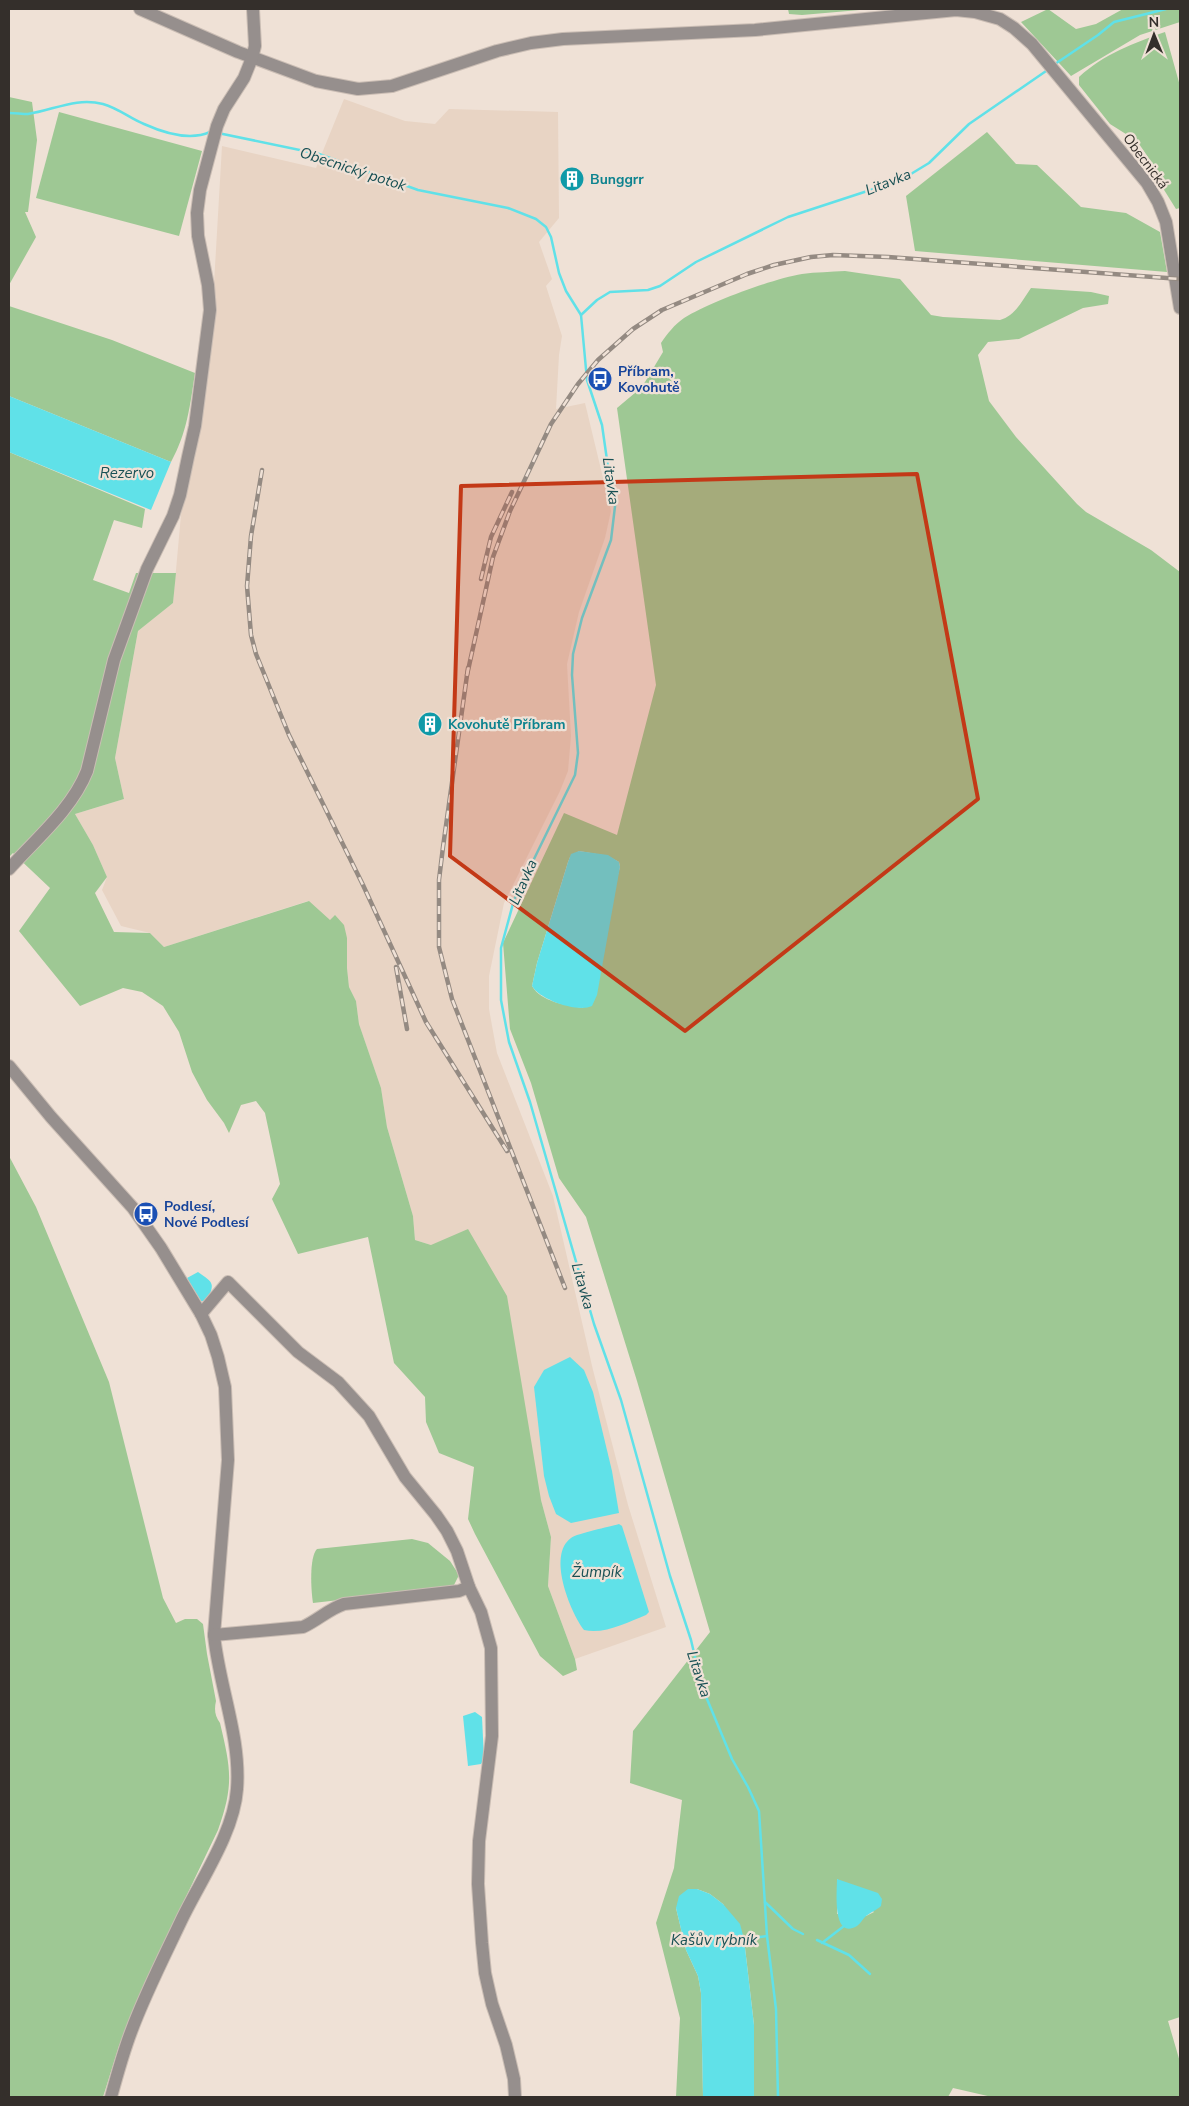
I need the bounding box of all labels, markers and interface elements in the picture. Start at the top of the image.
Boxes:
north arrow [1129,10,1179,60]
text: N [1148,13,1159,32]
street label: Obecnická [1118,130,1173,193]
water label: Obecnický potok [297,142,409,196]
water label: Litavka [862,164,914,200]
building icon: Bunggrr [559,166,585,192]
place label: Bunggrr [590,170,644,189]
place label: Příbram, Kovohutě [618,362,680,397]
bus stop icon: Příbram, Kovohutě [587,366,613,392]
water label: Litavka [598,456,624,506]
water label: Rezervo [100,463,154,483]
building icon: Kovohutě Příbram [417,711,443,737]
place label: Kovohutě Příbram [448,715,566,734]
water label: Litavka [504,856,542,908]
place label: Podlesí, Nové Podlesí [164,1197,250,1232]
bus stop icon: Podlesí, Nové Podlesí [133,1201,159,1227]
water label: Litavka [567,1260,599,1312]
water label: Žumpík [572,1562,622,1582]
water label: Litavka [682,1648,716,1700]
water label: Kašův rybník [671,1930,758,1950]

